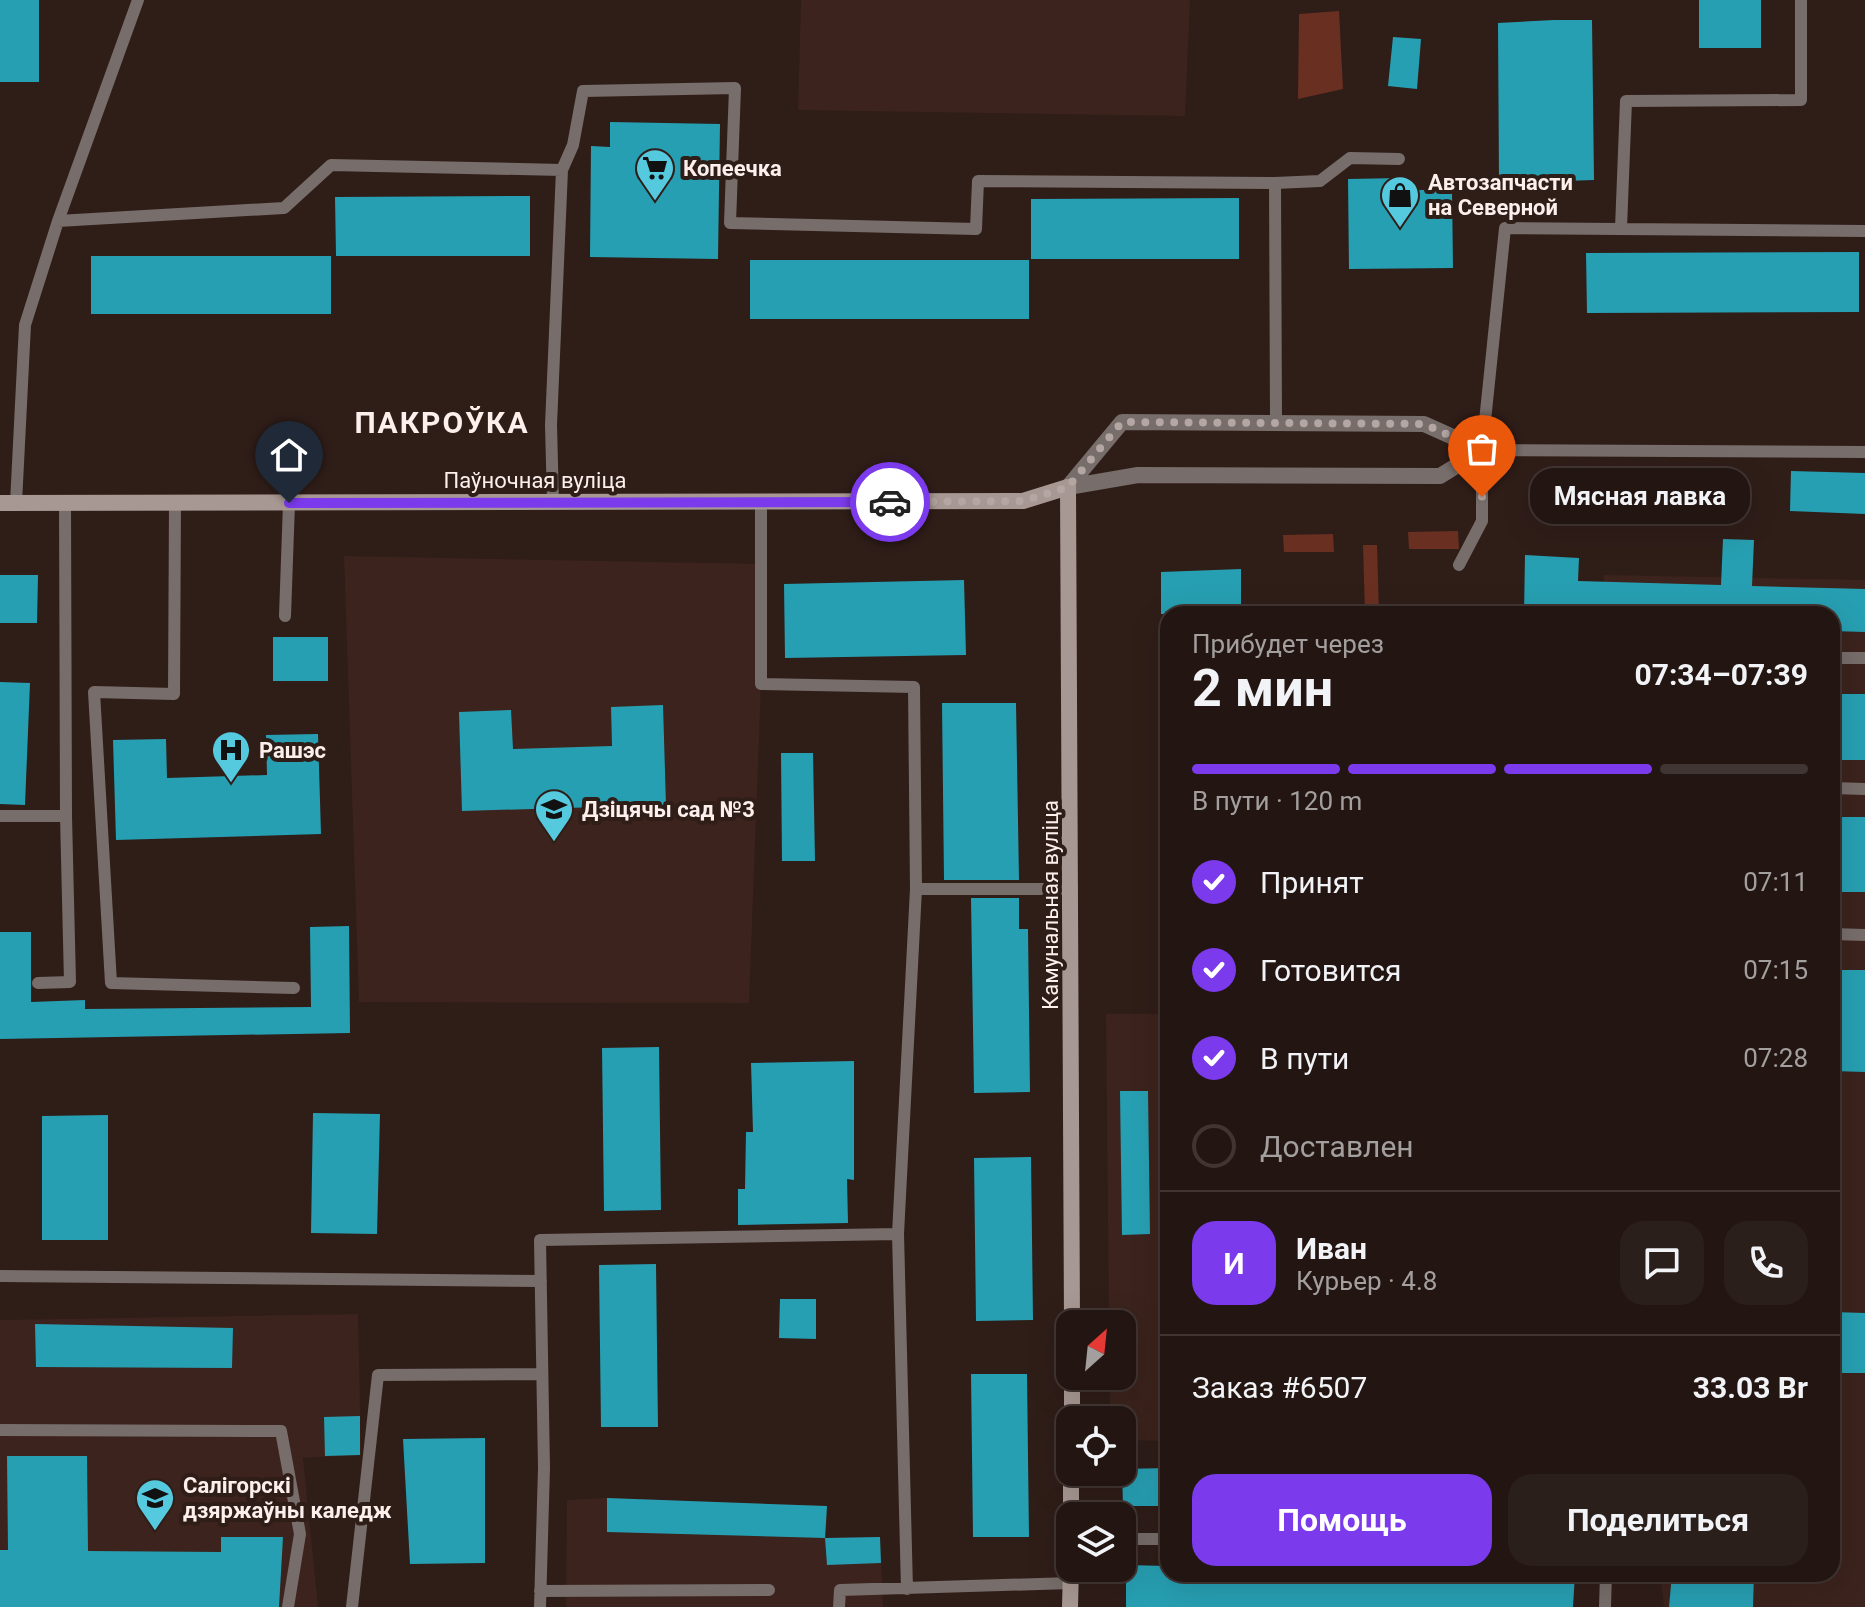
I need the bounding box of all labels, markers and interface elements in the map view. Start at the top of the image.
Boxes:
supermarket icon: Копеечка [634,147,676,202]
place label: Копеечка [683,156,782,181]
place label: Автозапчасти на Северной [1428,170,1573,220]
shop icon: Автозапчасти на Северной [1379,174,1421,229]
district label: ПАКРОЎКА [354,405,530,440]
pin [1448,415,1516,497]
pin [255,421,323,503]
icon: bag [1460,427,1504,471]
icon: home [267,433,311,477]
courier [850,462,930,542]
street label: Паўночная вуліца [444,468,626,493]
callout: Мясная лавка [1530,469,1750,525]
icon: car [868,480,912,524]
text: Мясная лавка [1554,481,1726,511]
text: Прибудет через [1192,629,1384,659]
text: 07:34–07:39 [1634,657,1808,692]
text: 2 мин [1192,658,1333,719]
hospital icon: Рашэс [210,729,252,784]
place label: Рашэс [259,738,326,763]
text: В пути · 120 m [1192,786,1362,816]
school or university icon: Дзіцячы сад №3 [533,788,575,843]
place label: Дзіцячы сад №3 [582,797,755,822]
street label: Камунальная вуліца [1038,800,1063,1010]
icon: check [1192,860,1236,904]
text: Принят [1260,865,1364,900]
text: 07:11 [1743,867,1808,897]
icon: check [1192,948,1236,992]
text: Готовится [1260,953,1402,988]
text: 07:15 [1743,955,1808,985]
icon: check [1192,1036,1236,1080]
text: В пути [1260,1041,1349,1076]
text: 07:28 [1743,1043,1808,1073]
text: Доставлен [1260,1129,1414,1164]
button: chat [1620,1221,1704,1305]
button: phone [1724,1221,1808,1305]
text: Иван [1296,1231,1367,1266]
text: И [1224,1246,1245,1281]
text: Курьер · 4.8 [1296,1266,1437,1296]
north arrow [1056,1310,1136,1390]
map controls [1056,1310,1136,1582]
text: Заказ #6507 [1192,1370,1367,1405]
text: 33.03 Br [1693,1370,1808,1405]
button: locate [1056,1406,1136,1486]
place label: Салігорскі дзяржаўны каледж [183,1473,392,1523]
button: Помощь [1192,1474,1492,1566]
button: Поделиться [1508,1474,1808,1566]
school or university icon: Салігорскі дзяржаўны каледж [134,1477,176,1532]
button: layers [1056,1502,1136,1582]

